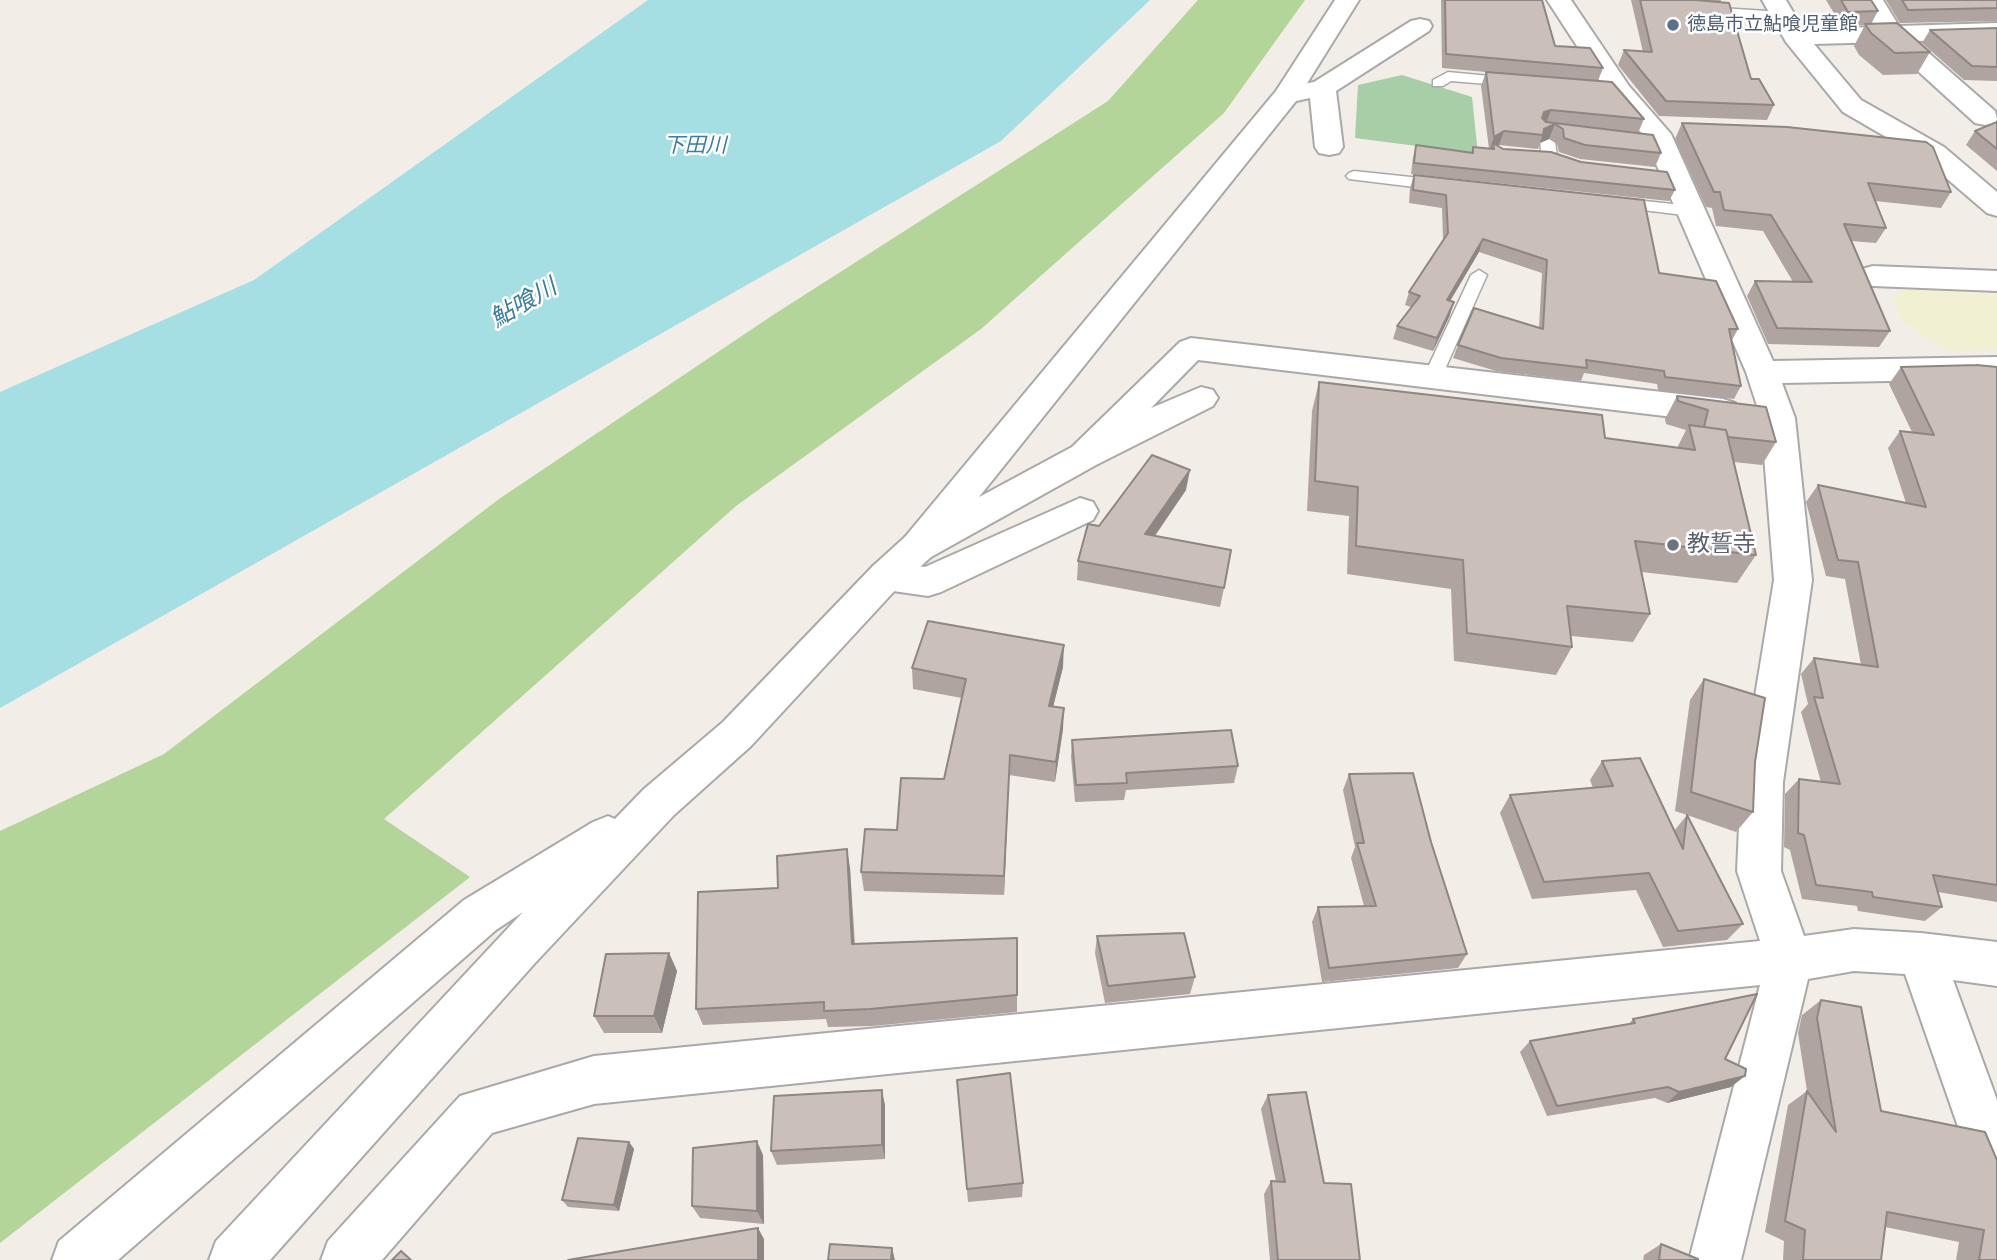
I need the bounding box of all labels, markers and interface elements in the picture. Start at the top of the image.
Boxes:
place label: 徳島市立鮎喰児童館 [1687,14,1858,36]
marker: 徳島市立鮎喰児童館 [1665,17,1681,33]
water label: 下田川 [664,133,726,159]
water label: 鮎喰川 [486,274,562,334]
place label: 教誓寺 [1687,531,1756,559]
marker: 教誓寺 [1665,537,1681,553]

